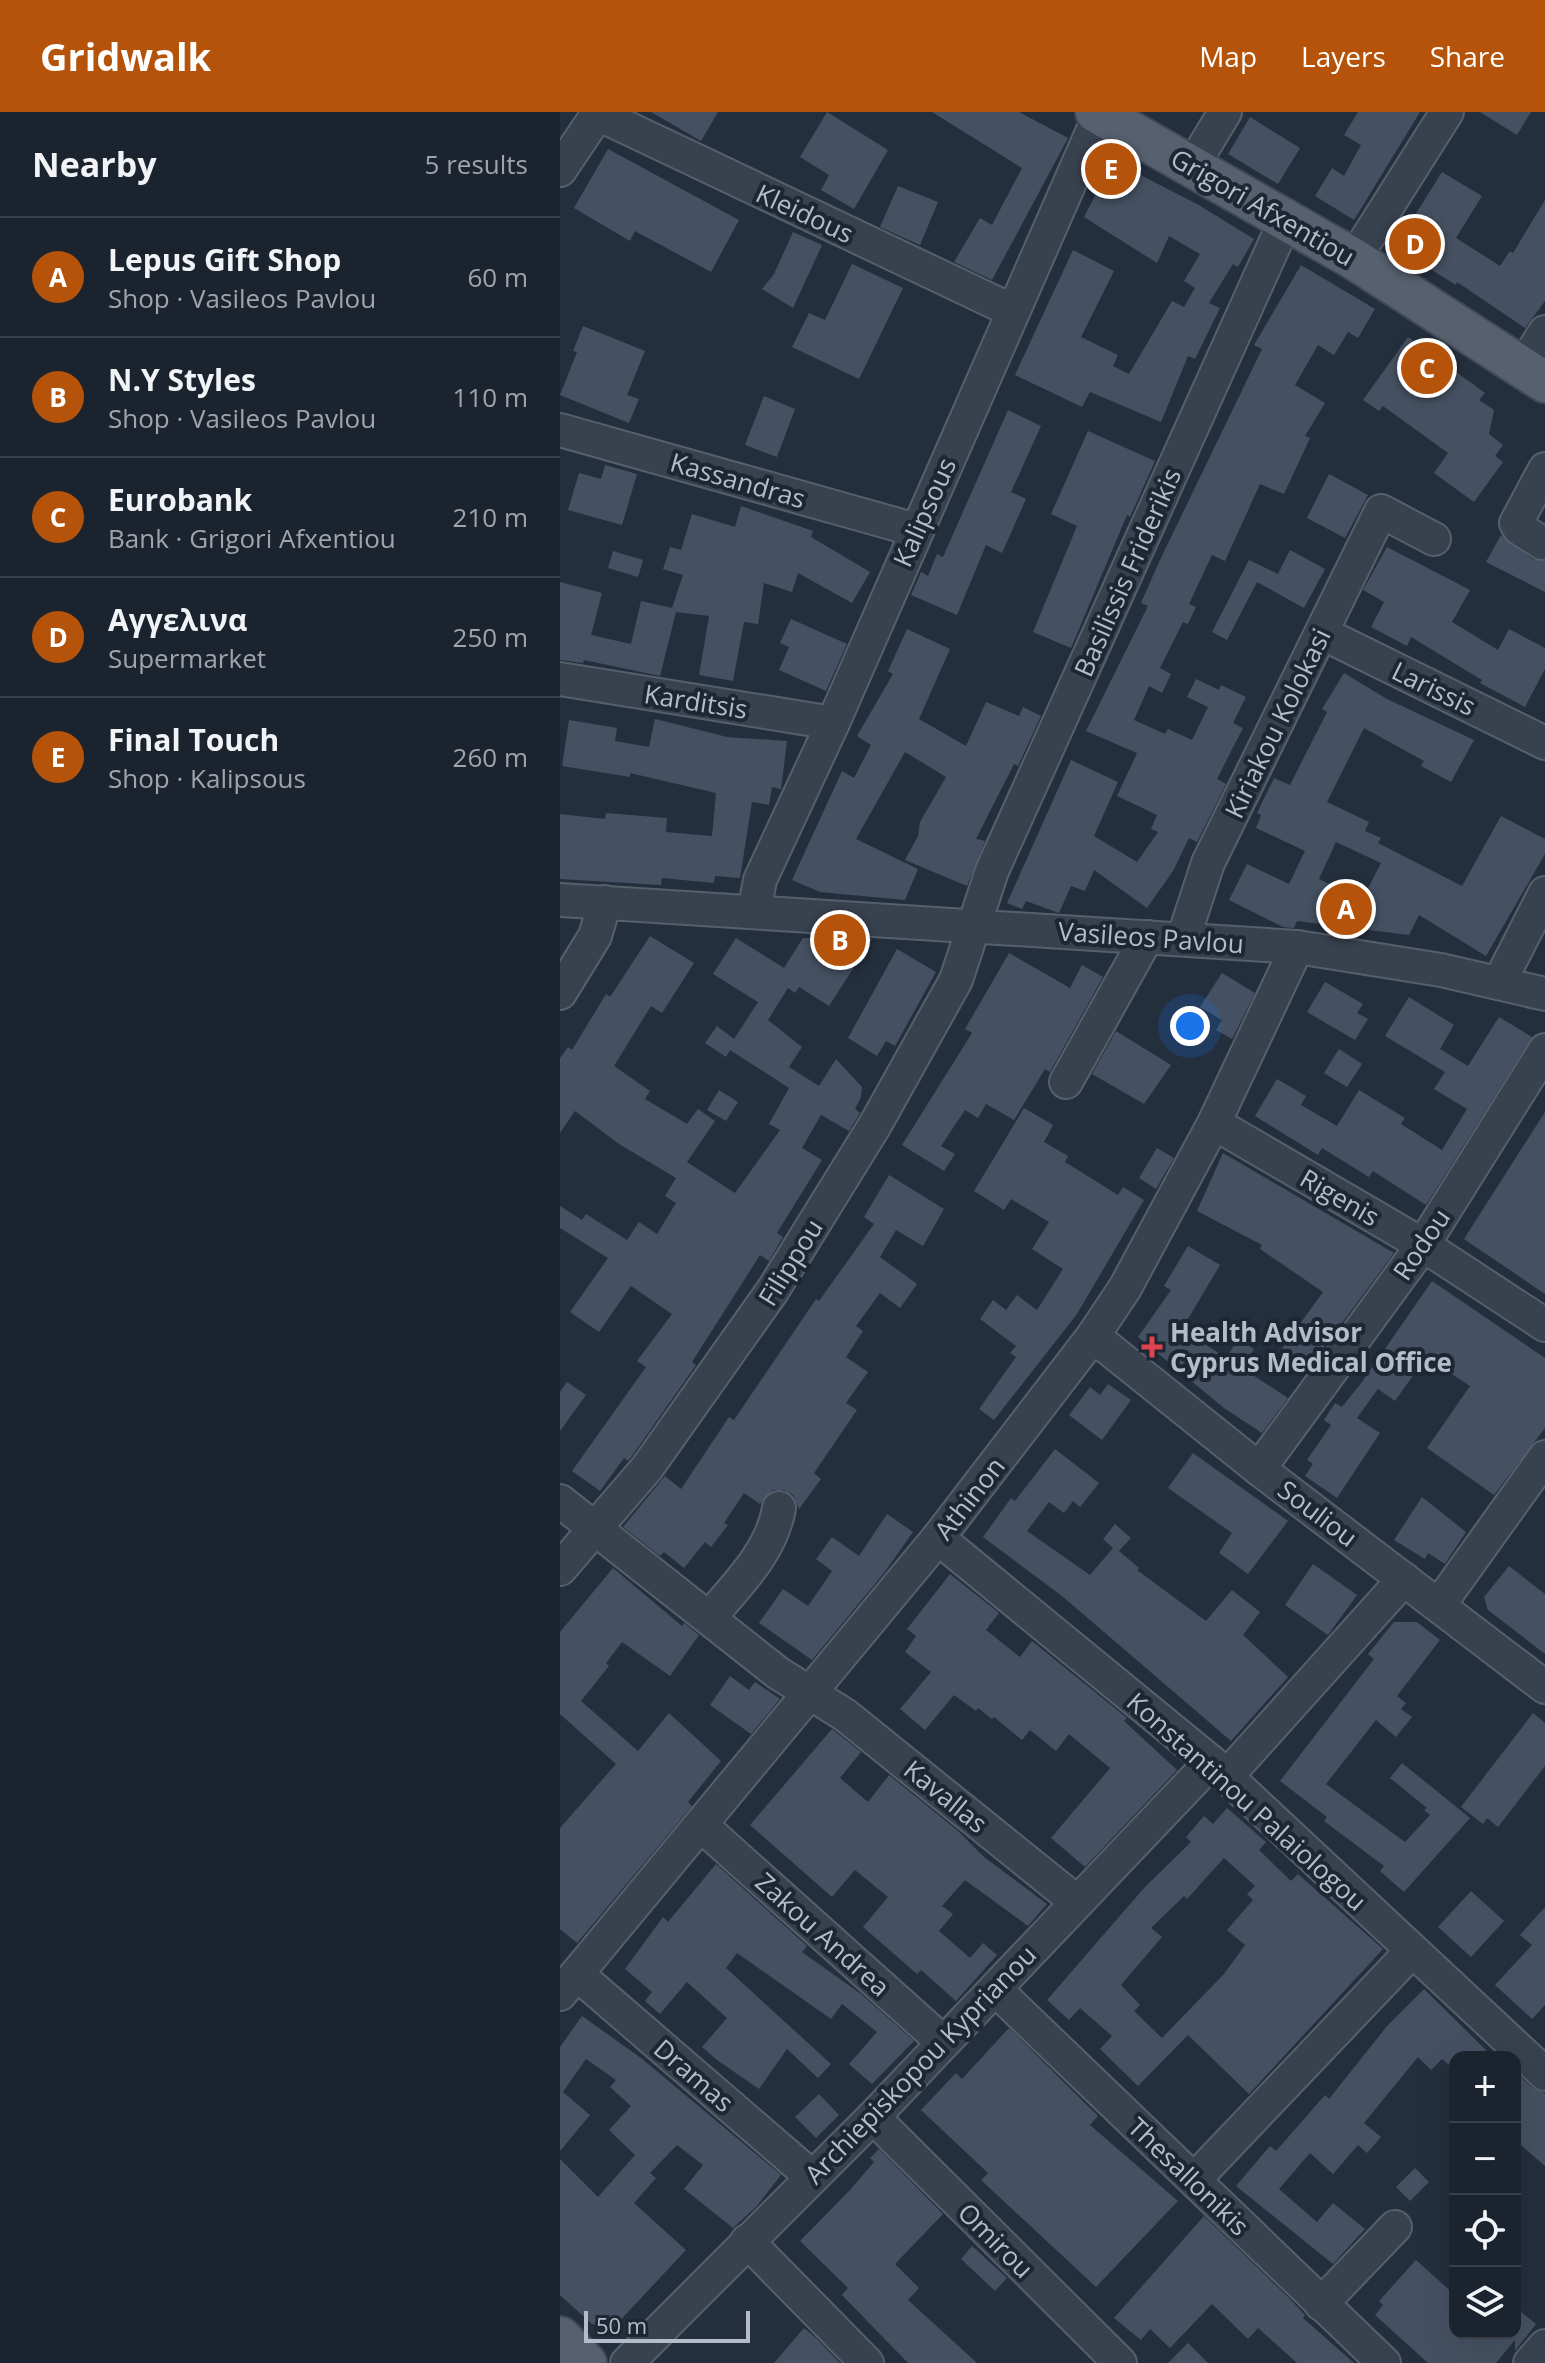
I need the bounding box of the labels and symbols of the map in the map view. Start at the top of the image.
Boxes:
pin: E [1085,139,1137,199]
street label: Grigori Afxentiou [1165,140,1361,274]
street label: Kleidous [750,175,860,251]
pin: D [1389,214,1441,274]
pin: C [1401,338,1453,398]
street label: Kassandras [666,444,810,516]
street label: Kalipsous [884,452,964,572]
street label: Basilissis Friderikis [1065,462,1189,682]
street label: Kiriakou Kolokasi [1215,622,1339,824]
street label: Larissis [1386,652,1482,724]
street label: Karditsis [642,675,750,727]
pin: A [1320,879,1372,939]
pin: B [814,910,866,970]
street label: Vasileos Pavlou [1057,913,1245,961]
your location [1170,1006,1210,1046]
street label: Rigenis [1294,1160,1386,1234]
street label: Rodou [1384,1201,1458,1287]
street label: Filippou [749,1212,831,1312]
place label: Health Advisor Cyprus Medical Office [1170,1314,1452,1380]
marker: Health Advisor Cyprus Medical Office [1141,1336,1163,1358]
street label: Athinon [925,1449,1013,1547]
street label: Souliou [1271,1471,1365,1555]
street label: Konstantinou Palaiologou [1119,1684,1375,1918]
street label: Kavallas [897,1751,995,1841]
street label: Zakou Andrea [748,1864,898,2004]
street label: Archiepiskopou Kyprianou [796,1937,1044,2191]
street label: Dramas [646,2030,742,2120]
street label: Thesallonikis [1121,2109,1257,2243]
street label: Omirou [950,2194,1042,2286]
scale bar [584,2307,750,2343]

